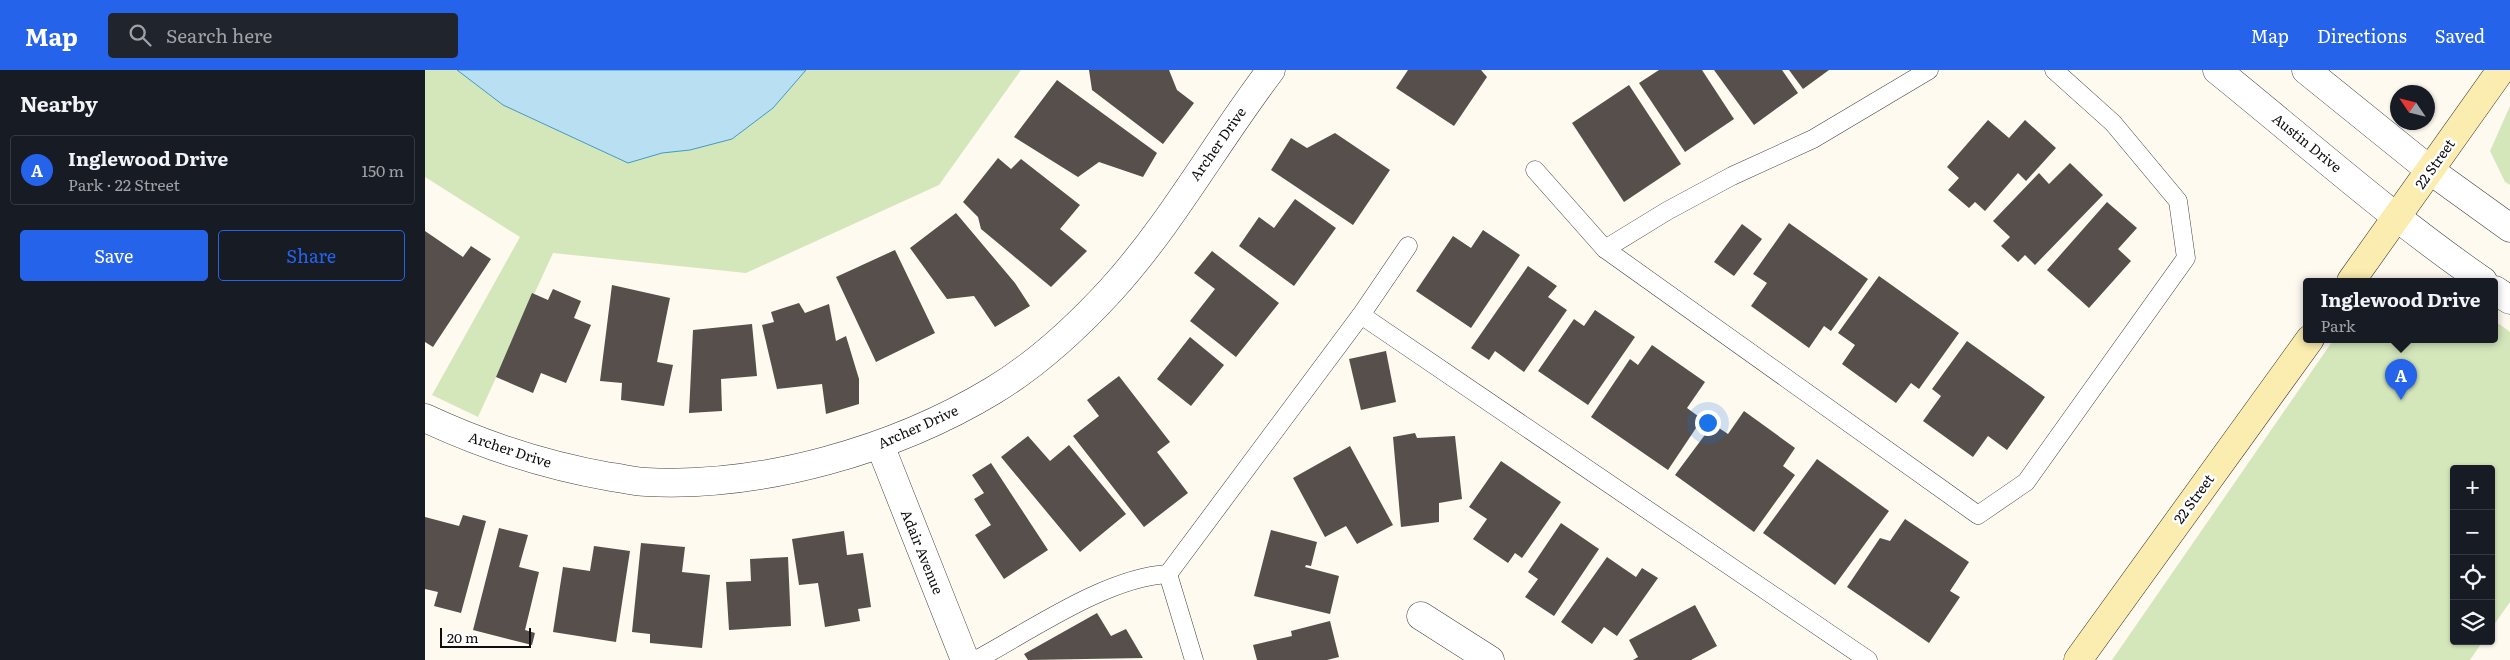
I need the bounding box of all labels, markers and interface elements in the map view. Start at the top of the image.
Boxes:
search box [108,13,458,58]
text: Map [25,18,78,53]
icon: search [126,21,154,49]
text: Search here [166,21,272,49]
text: Map [2251,22,2289,49]
text: Directions [2317,22,2407,49]
text: Saved [2435,22,2485,49]
north arrow [2390,85,2435,130]
text: Nearby [20,87,98,118]
street label: Archer Drive [1184,103,1250,184]
street label: Austin Drive [2269,108,2347,176]
street label: 22 Street [2410,134,2459,193]
text: Inglewood Drive [68,144,228,172]
text: A [31,158,43,182]
text: 150 m [361,158,404,182]
text: Park · 22 Street [68,172,180,196]
button: Save [20,230,208,281]
button: Share [218,230,405,281]
popup [2303,278,2498,343]
text: Inglewood Drive [2320,285,2481,313]
text: Park [2320,313,2356,337]
pin: A [2385,359,2417,400]
street label: Archer Drive [874,399,961,453]
your location [1695,410,1721,436]
street label: Archer Drive [466,426,554,472]
map controls [2450,465,2495,645]
button: + [2450,465,2495,510]
street label: 22 Street [2168,469,2218,527]
street label: Adair Avenue [897,506,949,597]
button: − [2450,510,2495,555]
button: locate [2450,555,2495,600]
button: layers [2450,600,2495,645]
scale bar [440,625,531,648]
text: 20 m [447,627,479,647]

